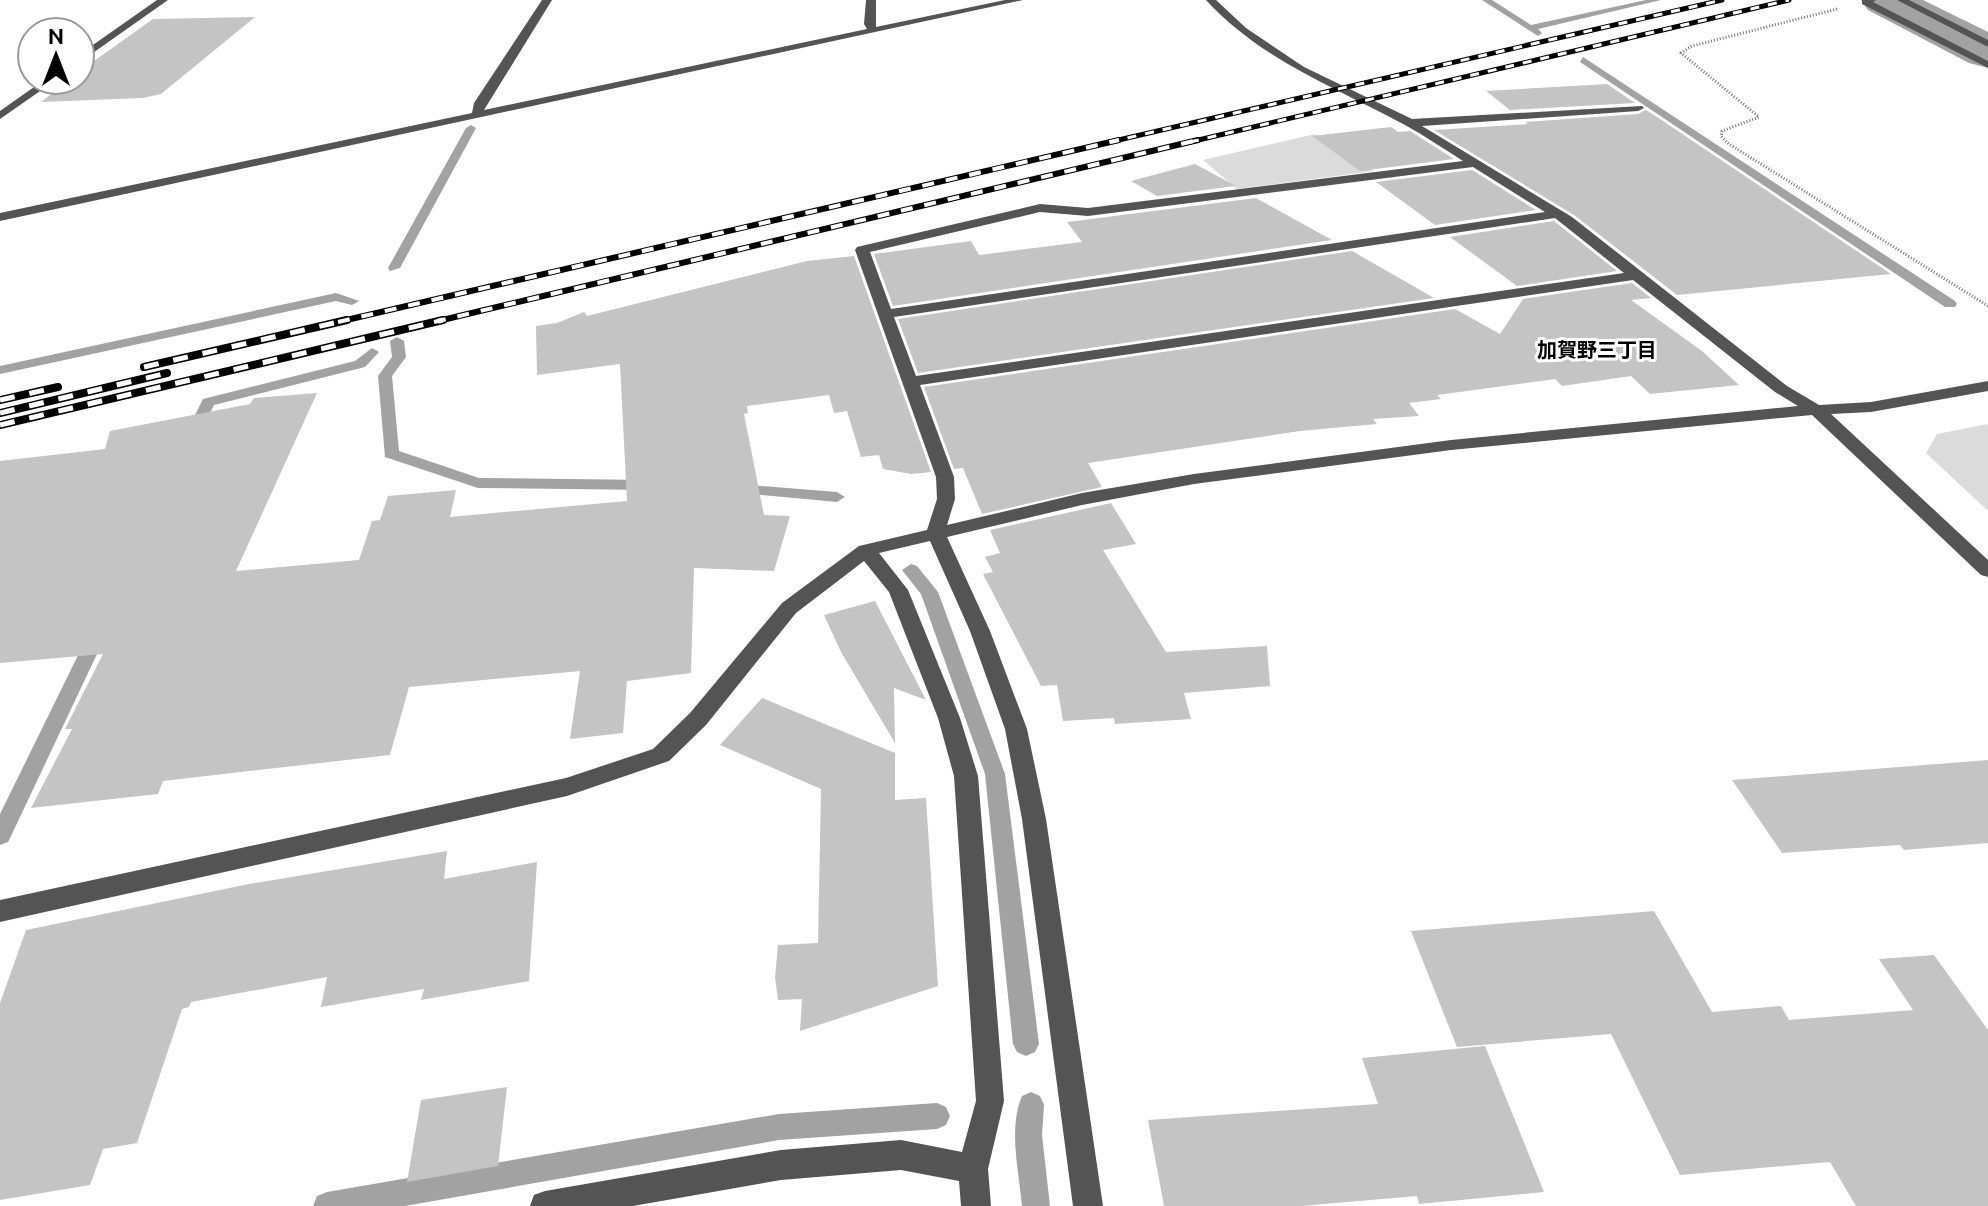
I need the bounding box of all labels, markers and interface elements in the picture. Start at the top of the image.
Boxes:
north arrow [16,16,96,96]
text: N [48,23,64,48]
district label: 加賀野三丁目 [1537,338,1657,361]

